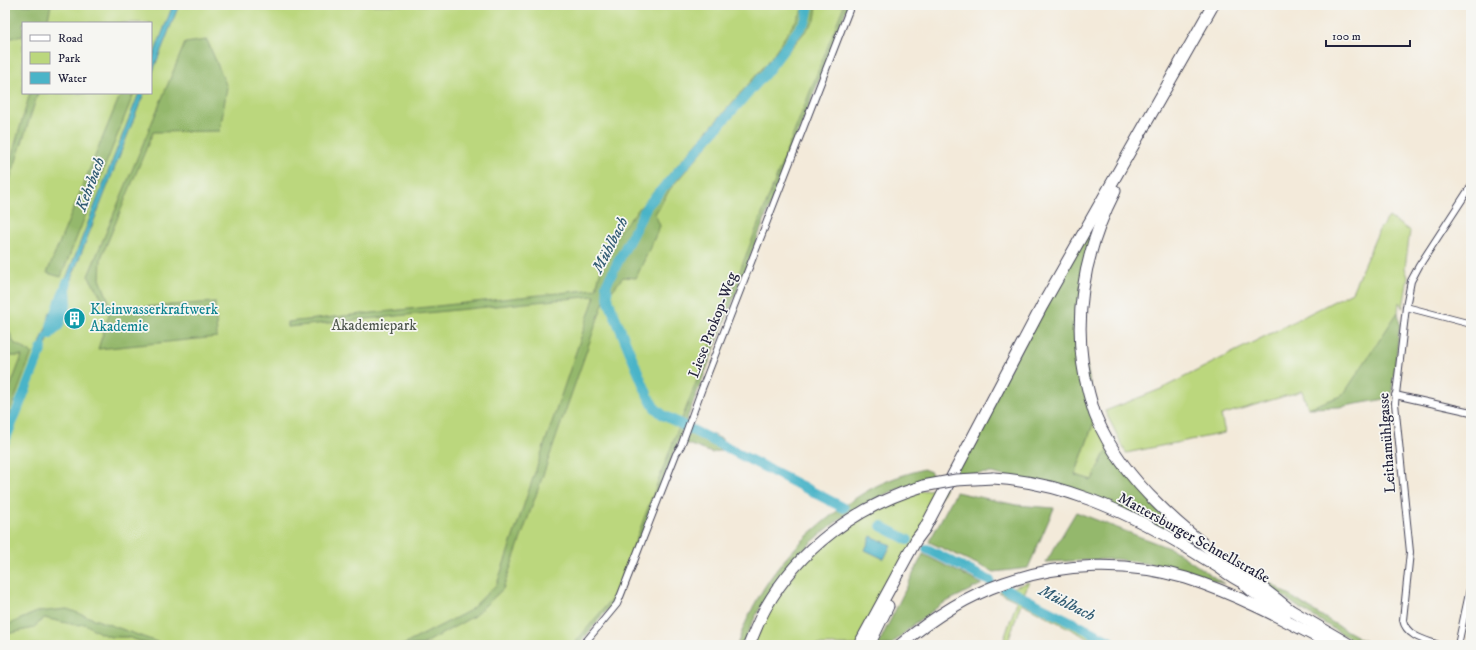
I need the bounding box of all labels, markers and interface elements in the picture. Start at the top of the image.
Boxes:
legend [22,22,152,94]
scale bar [1326,22,1410,48]
text: 100 m [1332,29,1361,44]
text: Road [58,31,83,46]
text: Park [58,51,80,66]
text: Water [57,71,87,86]
water label: Kehrbach [70,154,109,215]
water label: Mühlbach [587,214,633,277]
street label: Liese Prokop-Weg [684,269,742,381]
place label: Kleinwasserkraftwerk Akademie [90,300,219,336]
building icon: Kleinwasserkraftwerk Akademie [62,305,88,331]
park label: Akademiepark [331,316,417,335]
street label: Leithamühlgasse [1374,392,1400,494]
street label: Mattersburger Schnellstraße [1115,488,1273,588]
water label: Mühlbach [1035,580,1098,626]

